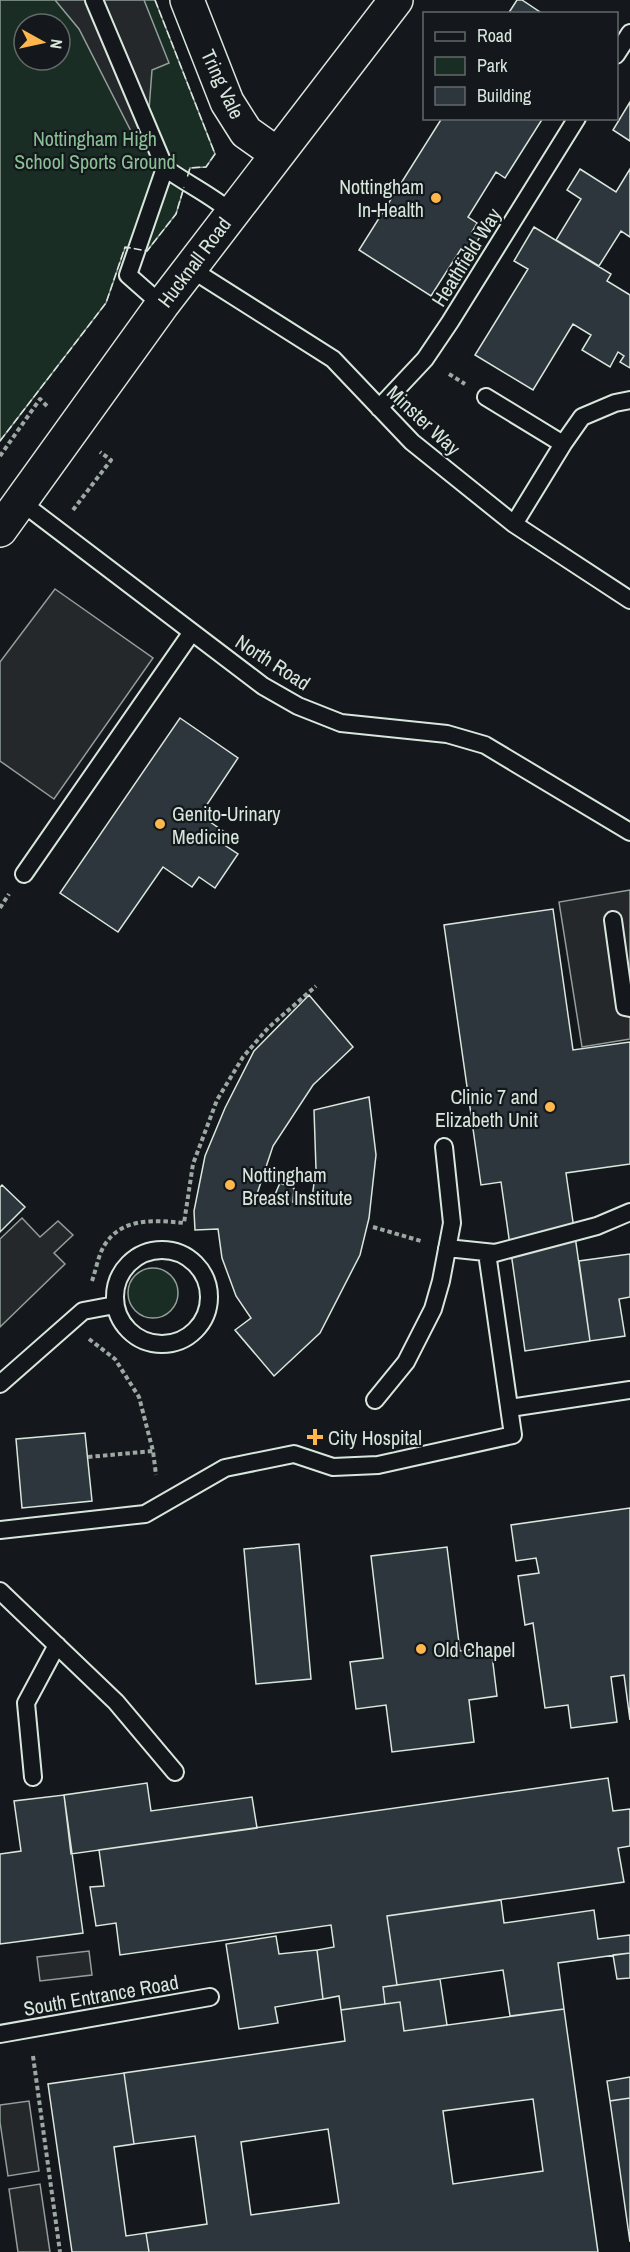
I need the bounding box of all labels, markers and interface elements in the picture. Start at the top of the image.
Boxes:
north arrow [12,12,72,72]
legend [423,12,618,120]
text: Road [477,23,512,48]
text: N [45,38,68,50]
street label: Tring Vale [195,45,251,123]
text: Park [477,53,508,78]
text: Building [477,83,532,108]
park label: Nottingham High School Sports Ground [14,125,176,175]
place label: Nottingham In-Health [339,173,424,223]
marker: Nottingham In-Health [429,191,443,205]
street label: Heathfield Way [425,202,507,311]
street label: Hucknall Road [151,211,237,313]
street label: Minster Way [381,379,467,462]
street label: North Road [230,628,316,696]
place label: Genito-Urinary Medicine [172,800,281,850]
marker: Genito-Urinary Medicine [153,817,167,831]
place label: Clinic 7 and Elizabeth Unit [435,1083,538,1133]
marker: Clinic 7 and Elizabeth Unit [543,1100,557,1114]
place label: Nottingham Breast Institute [242,1161,352,1211]
marker: Nottingham Breast Institute [223,1178,237,1192]
place label: City Hospital [328,1424,422,1451]
marker: City Hospital [306,1428,324,1446]
place label: Old Chapel [433,1636,515,1663]
marker: Old Chapel [414,1642,428,1656]
street label: South Entrance Road [21,1968,181,2022]

